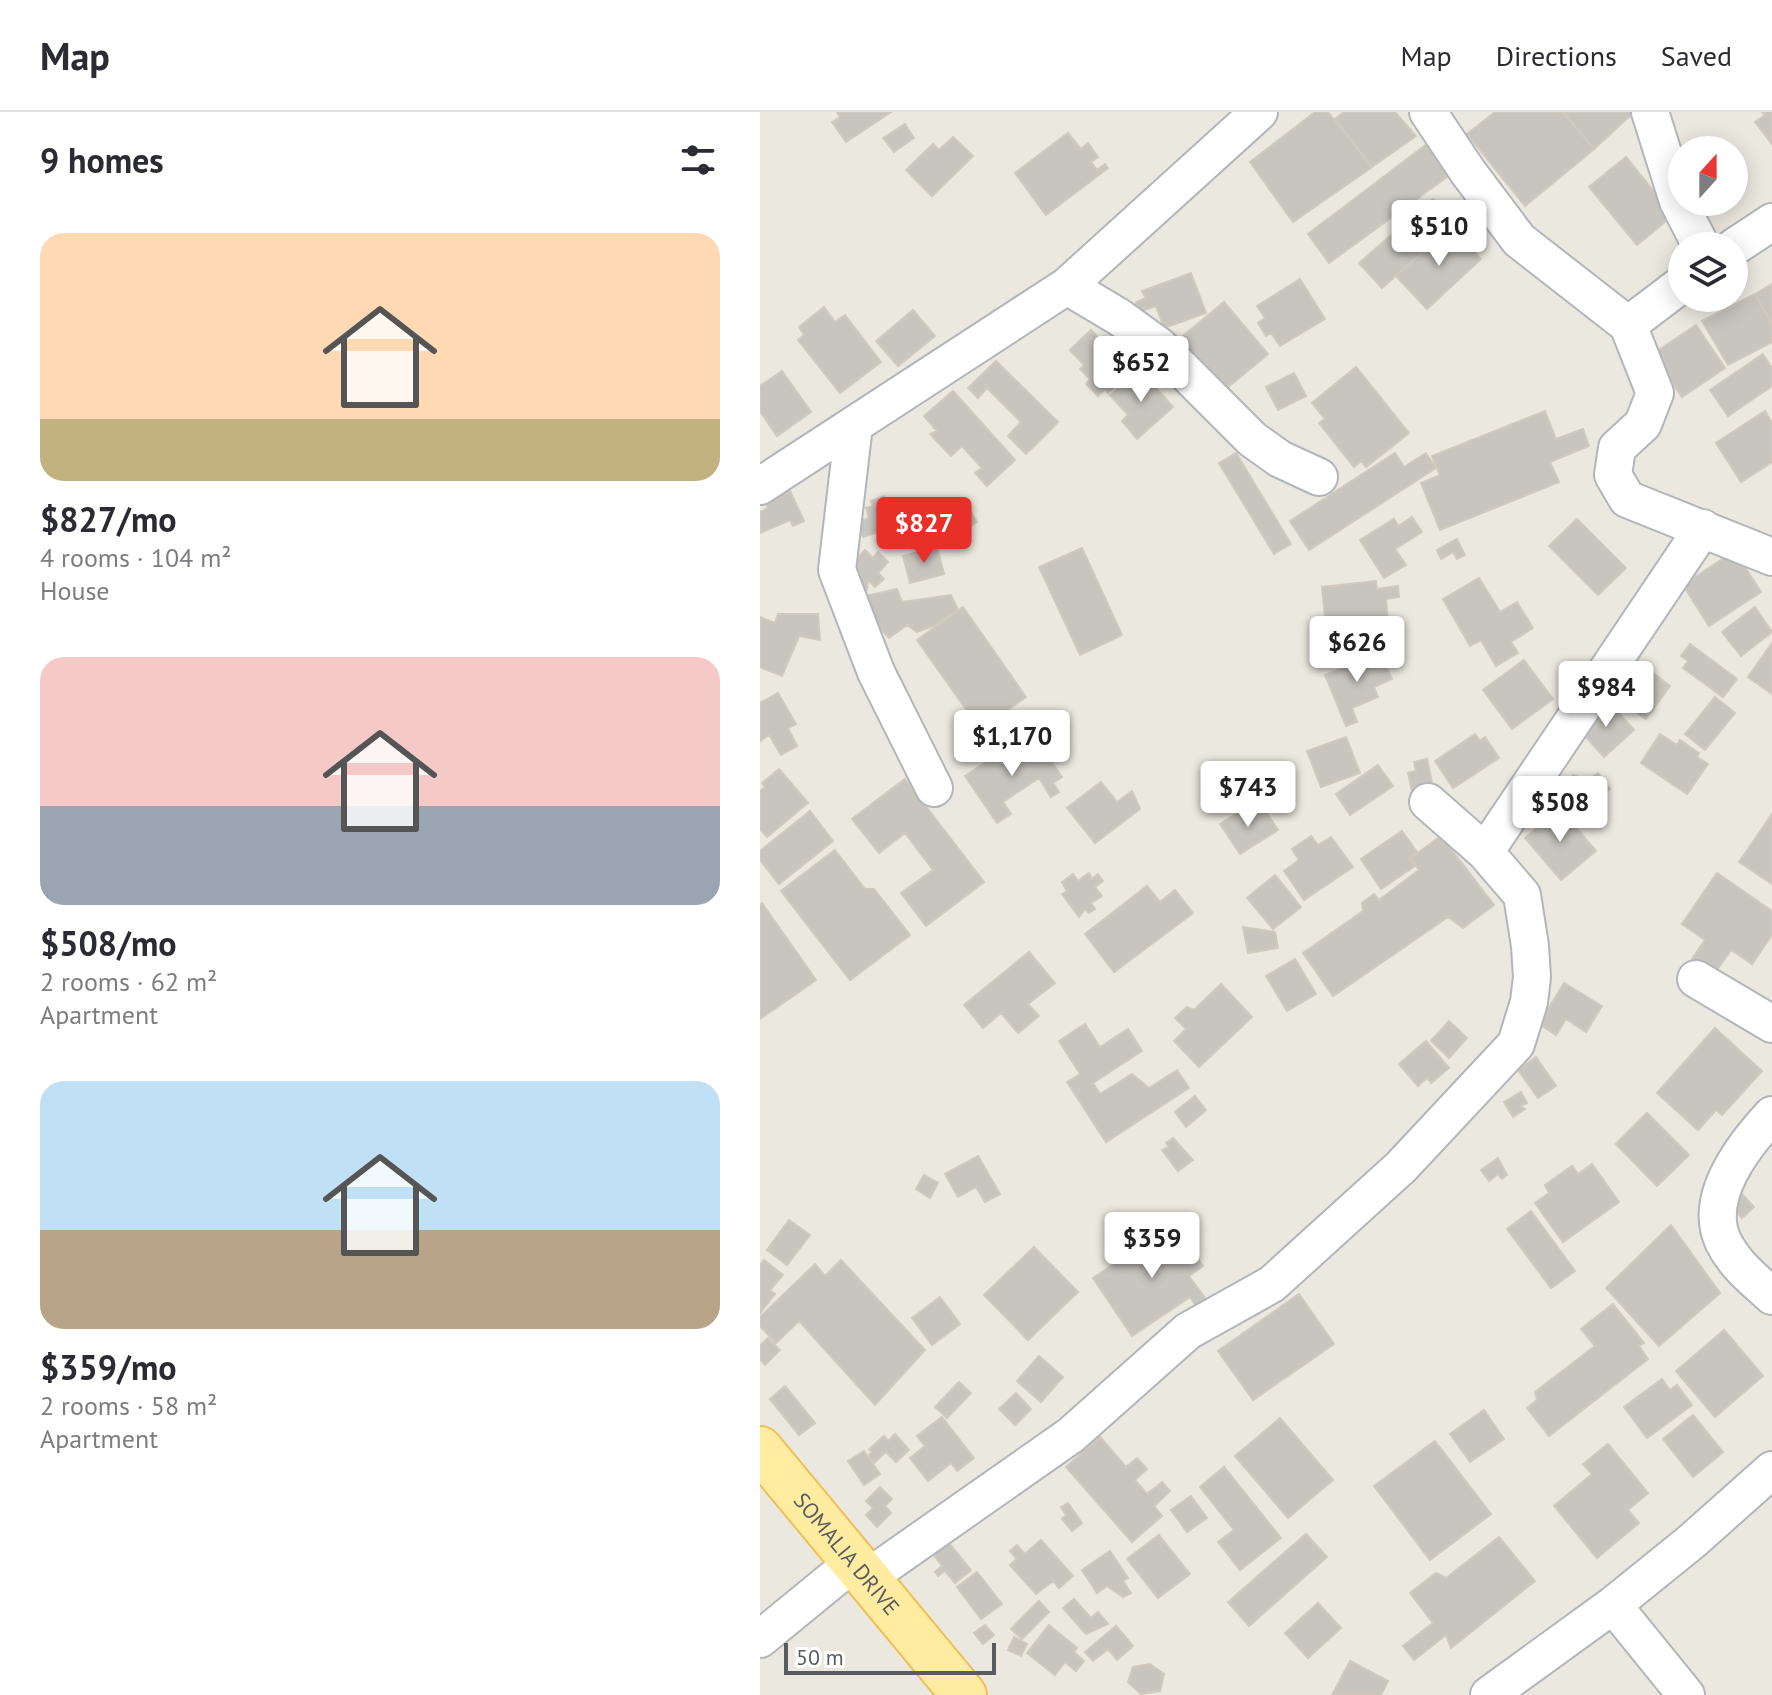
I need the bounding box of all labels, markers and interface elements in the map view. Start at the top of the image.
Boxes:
text: Map [40,31,110,80]
text: Map [1401,37,1452,74]
text: Directions [1496,37,1617,74]
text: Saved [1661,37,1732,74]
north arrow [1668,136,1748,216]
map controls [1668,136,1748,312]
text: 9 homes [40,138,164,182]
icon: filters [676,138,720,182]
pin: $510 [1392,200,1486,268]
text: $510 [1410,209,1468,242]
button: layers [1668,232,1748,312]
icon: home [308,285,452,429]
pin: $652 [1094,336,1188,404]
text: $652 [1112,345,1170,378]
text: $827/mo [40,497,177,541]
pin: $827 [877,497,971,565]
text: $827 [895,506,953,539]
text: 4 rooms · 104 m² [40,541,232,574]
text: House [40,574,110,607]
pin: $626 [1310,616,1404,684]
text: $626 [1328,625,1386,658]
pin: $984 [1559,661,1653,729]
text: $984 [1577,670,1635,703]
icon: home [308,709,452,853]
pin: $1,170 [947,710,1077,778]
text: $1,170 [972,719,1052,752]
pin: $743 [1201,761,1295,829]
text: $743 [1219,770,1277,803]
pin: $508 [1513,776,1607,844]
text: $508 [1531,785,1589,818]
text: $508/mo [40,921,177,965]
text: 2 rooms · 62 m² [40,965,217,998]
text: Apartment [40,998,158,1031]
icon: home [308,1133,452,1277]
pin: $359 [1105,1212,1199,1280]
text: $359 [1123,1221,1181,1254]
text: $359/mo [40,1345,177,1389]
text: 2 rooms · 58 m² [40,1389,217,1422]
text: Apartment [40,1422,158,1455]
street label: SOMALIA DRIVE [788,1487,906,1621]
scale bar [784,1639,996,1675]
text: 50 m [796,1643,844,1671]

